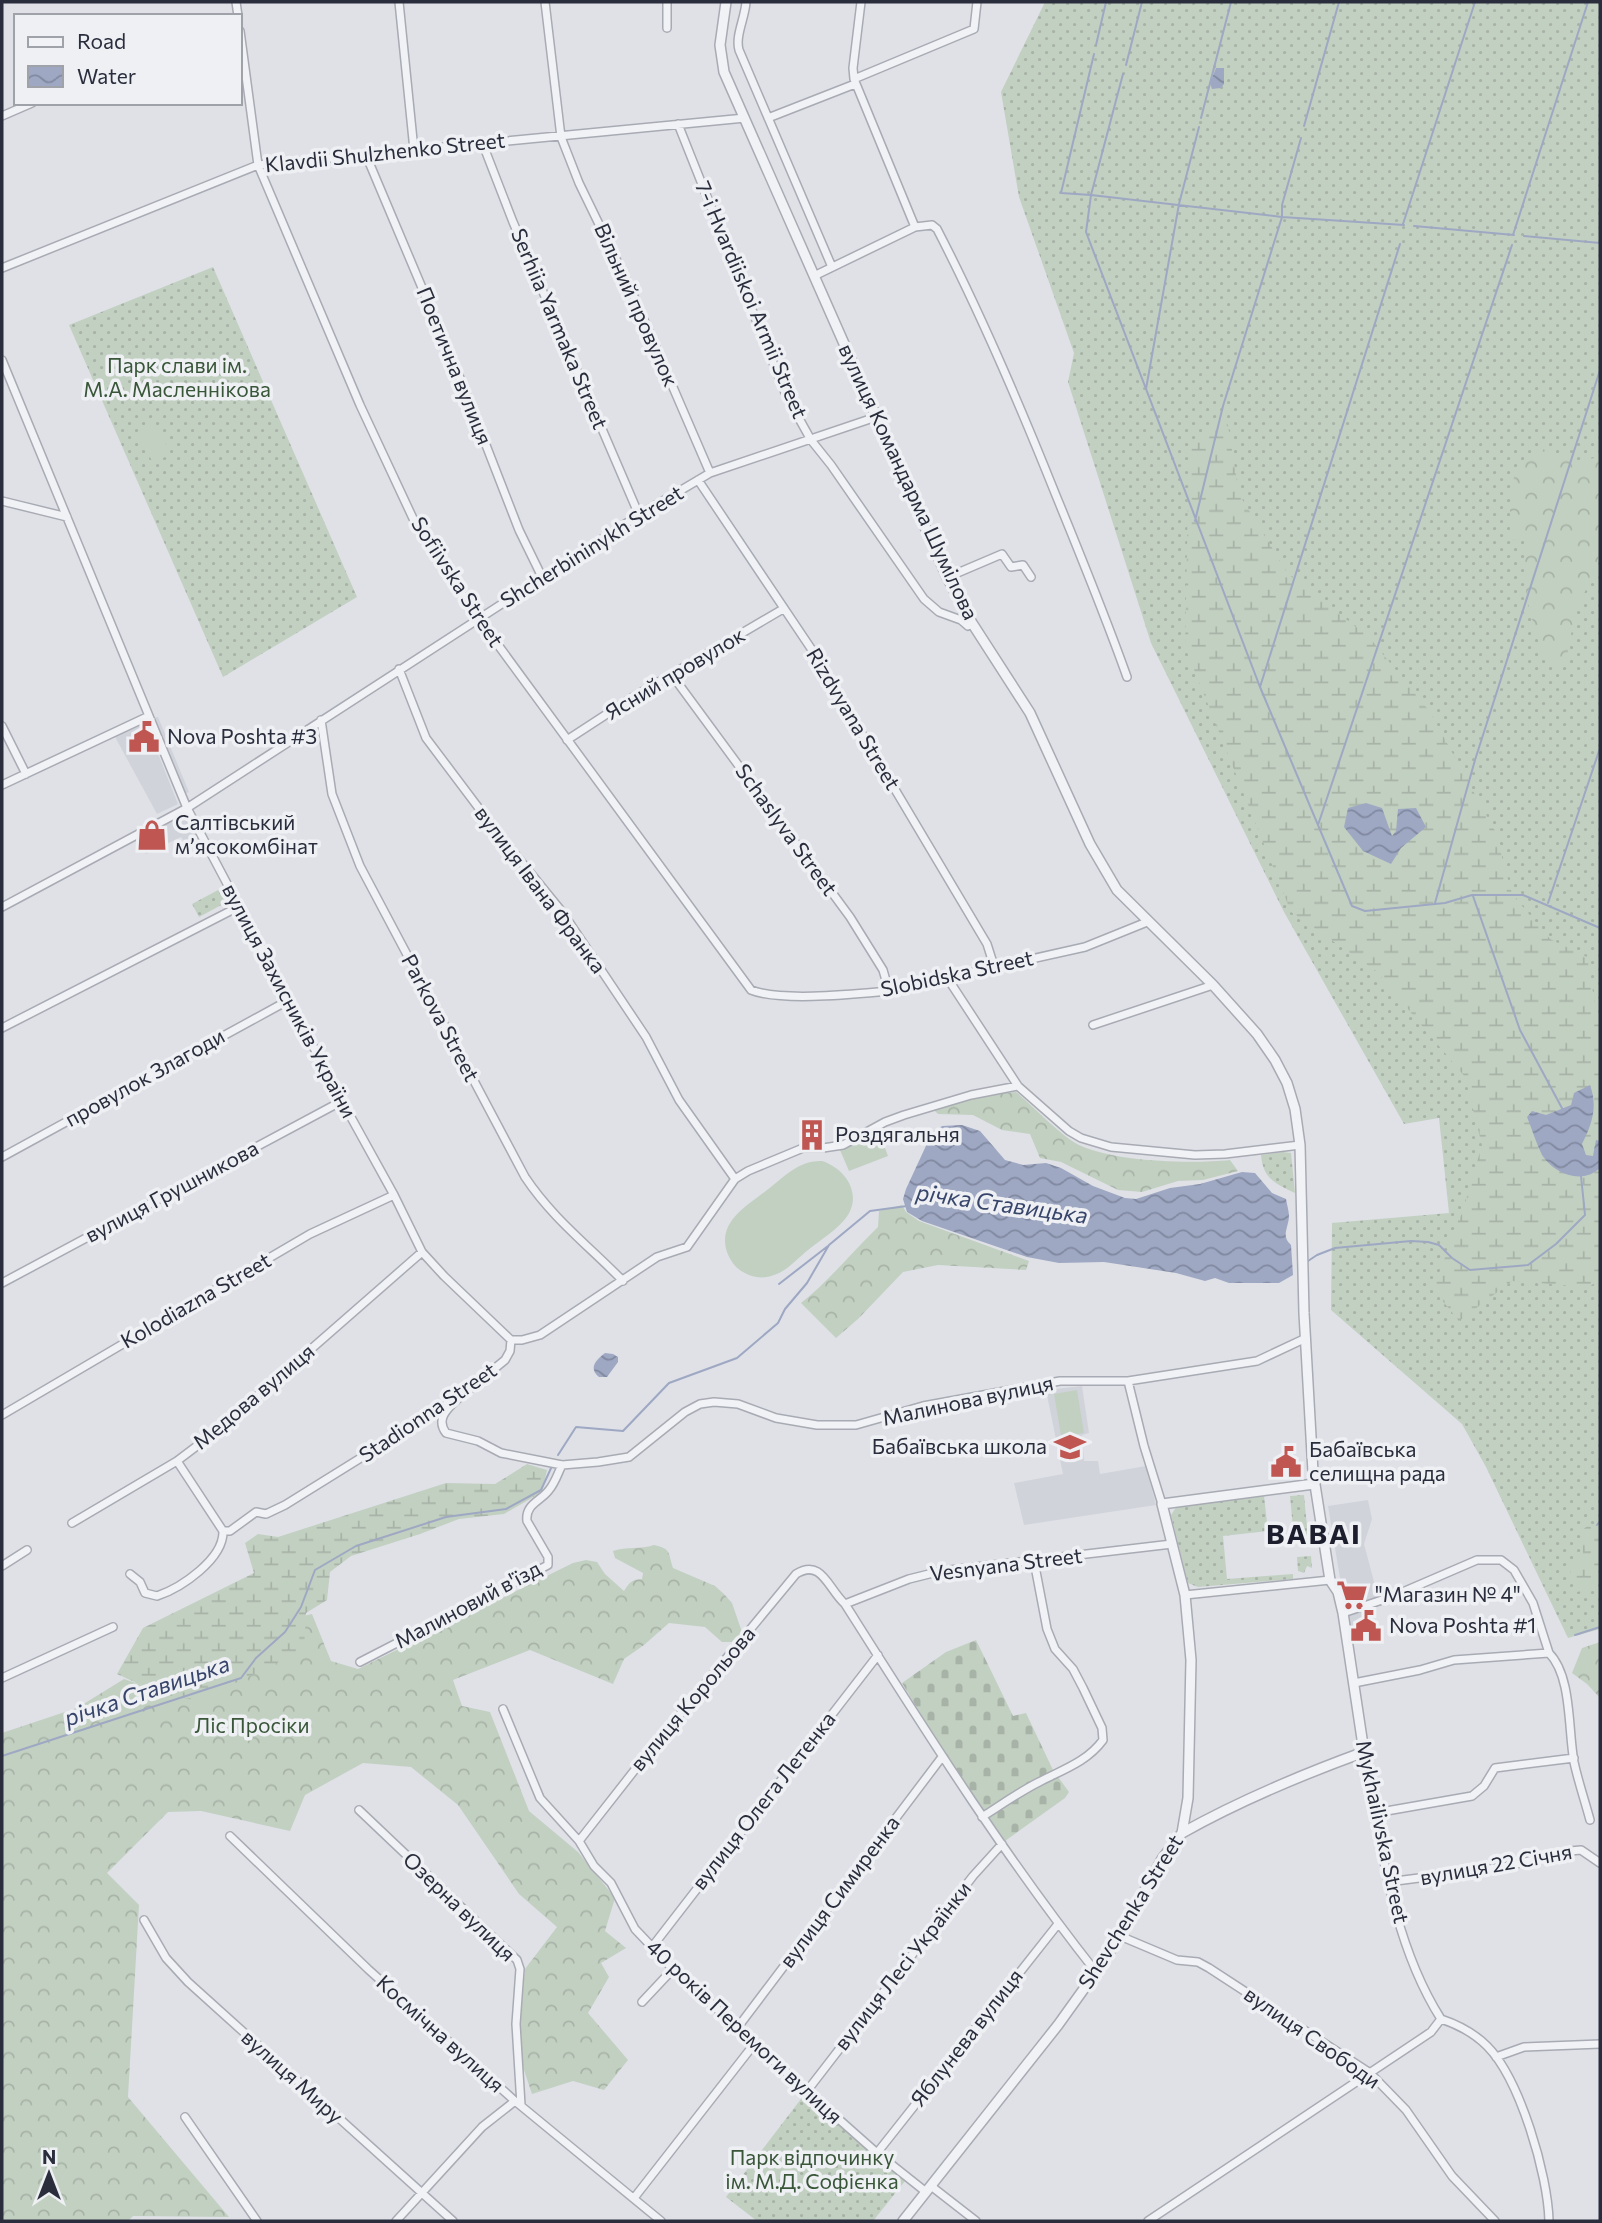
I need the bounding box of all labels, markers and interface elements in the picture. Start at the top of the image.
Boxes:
legend [14,14,242,105]
text: Road [77,28,126,53]
text: Water [77,63,136,88]
street label: Klavdii Shulzhenko Street [263,126,506,177]
street label: 7-i Hvardiiskoi Armii Street [691,177,814,422]
street label: Вільний провулок [590,219,685,390]
street label: Serhiia Yarmaka Street [507,224,614,433]
street label: Поетична вулиця [412,283,498,448]
street label: вулиця Командарма Шумілова [834,339,984,623]
park label: Парк слави ім. М.А. Масленнікова [83,352,271,401]
street label: Shcherbininykh Street [495,479,687,612]
street label: Sofiivska Street [407,512,510,651]
street label: Ясний провулок [600,621,749,724]
street label: Rizdvyana Street [802,643,906,794]
public building icon: Nova Poshta #3 [127,720,161,754]
place label: Nova Poshta #3 [167,723,317,748]
street label: Schaslyva Street [731,759,843,900]
street label: вулиця Івана Франка [470,801,612,978]
place label: Салтівський мʼясокомбінат [175,809,318,858]
shop icon: Салтівський мʼясокомбінат [135,818,169,852]
street label: вулиця Захисників України [218,879,363,1122]
street label: Slobidska Street [878,944,1035,1001]
street label: Parkova Street [397,949,485,1085]
street label: провулок Злагоди [60,1022,229,1131]
building icon: Роздягальня [795,1118,829,1152]
place label: Роздягальня [835,1121,960,1146]
street label: вулиця Грушникова [80,1134,262,1247]
water label: річка Ставицька [914,1177,1090,1229]
street label: Kolodiazna Street [116,1247,275,1353]
street label: Медова вулиця [187,1338,319,1454]
street label: Stadionna Street [354,1357,501,1467]
street label: Малинова вулиця [880,1369,1055,1430]
school or university icon: Бабаївська школа [1053,1430,1087,1464]
place label: Бабаївська школа [872,1433,1047,1458]
place label: Бабаївська селищна рада [1309,1436,1446,1485]
public building icon: Бабаївська селищна рада [1269,1445,1303,1479]
district label: BABAI [1266,1516,1362,1550]
street label: Vesnyana Street [928,1542,1083,1585]
street label: Малиновий в'їзд [390,1555,545,1653]
supermarket icon: "Магазин № 4" [1335,1578,1369,1612]
place label: "Магазин № 4" [1375,1581,1521,1606]
public building icon: Nova Poshta #1 [1349,1609,1383,1643]
place label: Nova Poshta #1 [1389,1612,1536,1637]
street label: вулиця Корольова [624,1621,760,1775]
water label: річка Ставицька [59,1649,233,1732]
street label: вулиця Олега Летенка [686,1706,840,1894]
park label: Ліс Просіки [194,1712,310,1737]
street label: Mykhailivska Street [1352,1738,1415,1926]
street label: вулиця Симиренка [774,1810,904,1972]
street label: Shevchenka Street [1072,1830,1187,1993]
street label: вулиця 22 Січня [1418,1838,1574,1889]
street label: Озерна вулиця [399,1846,521,1966]
street label: вулиця Лесі Українки [828,1876,975,2054]
street label: 40 років Перемоги вулиця [642,1934,848,2128]
street label: Яблунева вулиця [904,1963,1027,2111]
street label: Космічна вулиця [372,1969,510,2097]
street label: вулиця Свободи [1240,1981,1386,2093]
street label: вулиця Миру [237,2024,349,2128]
north arrow [14,2139,84,2209]
park label: Парк відпочинку ім. М.Д. Софієнка [725,2144,899,2193]
text: N [42,2145,56,2168]

